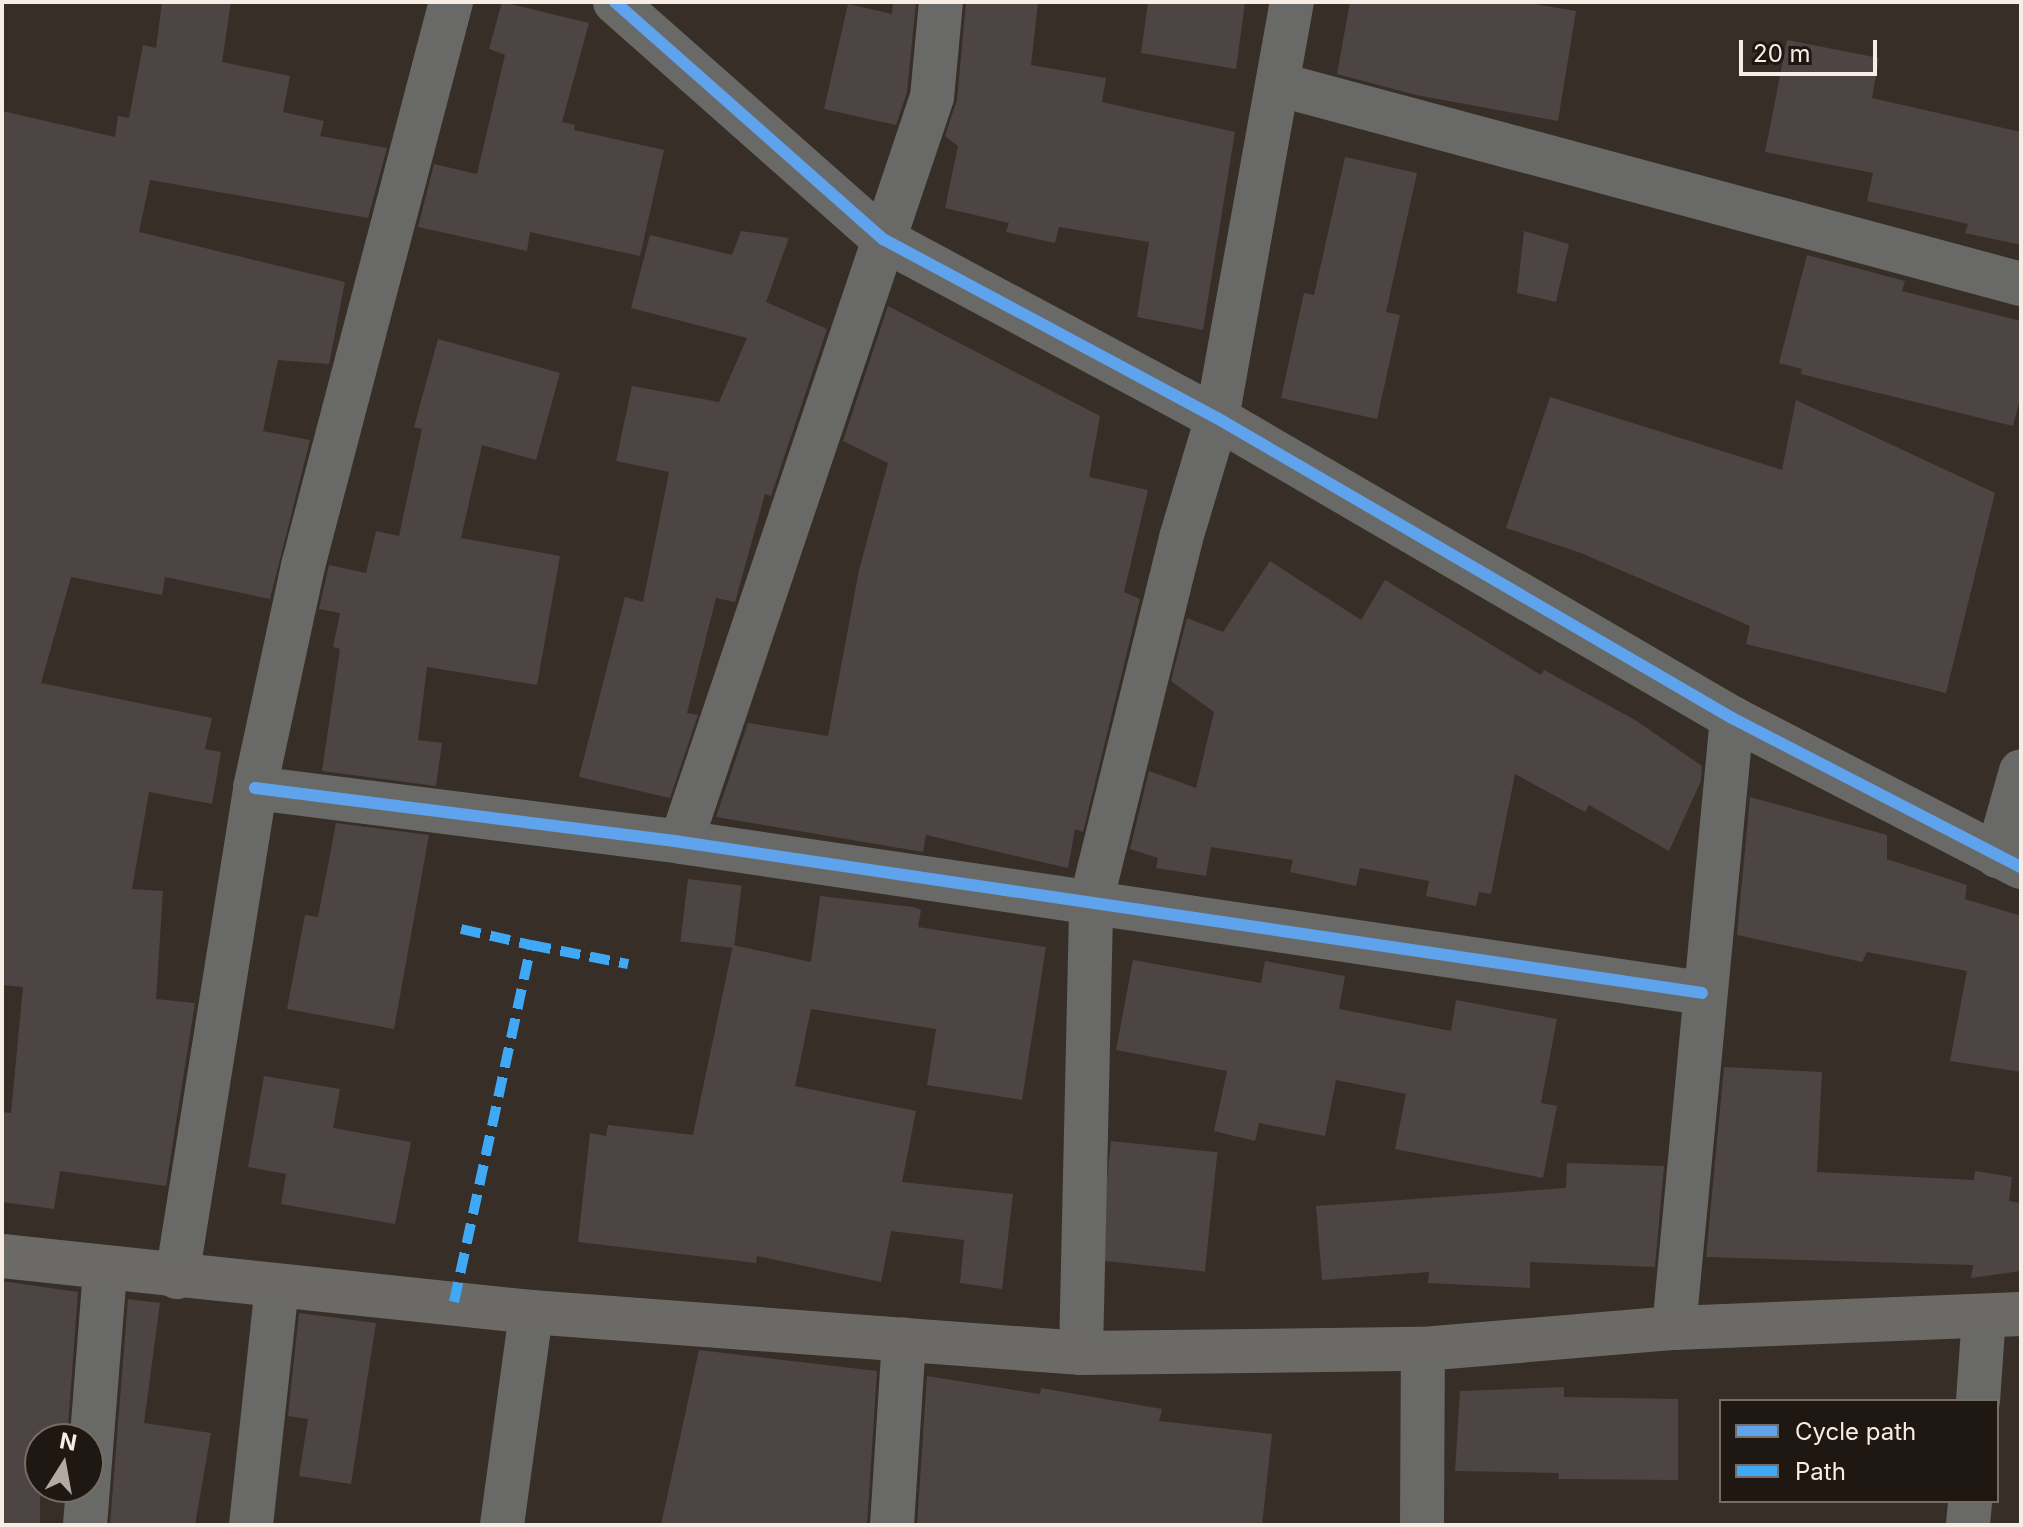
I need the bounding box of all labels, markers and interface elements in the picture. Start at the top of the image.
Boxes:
scale bar [1743,24,1881,74]
text: 20 m [1753,39,1811,68]
legend [1719,1399,1999,1503]
text: Cycle path [1795,1417,1916,1446]
north arrow [24,1423,104,1503]
text: N [57,1427,79,1456]
text: Path [1795,1457,1846,1486]

